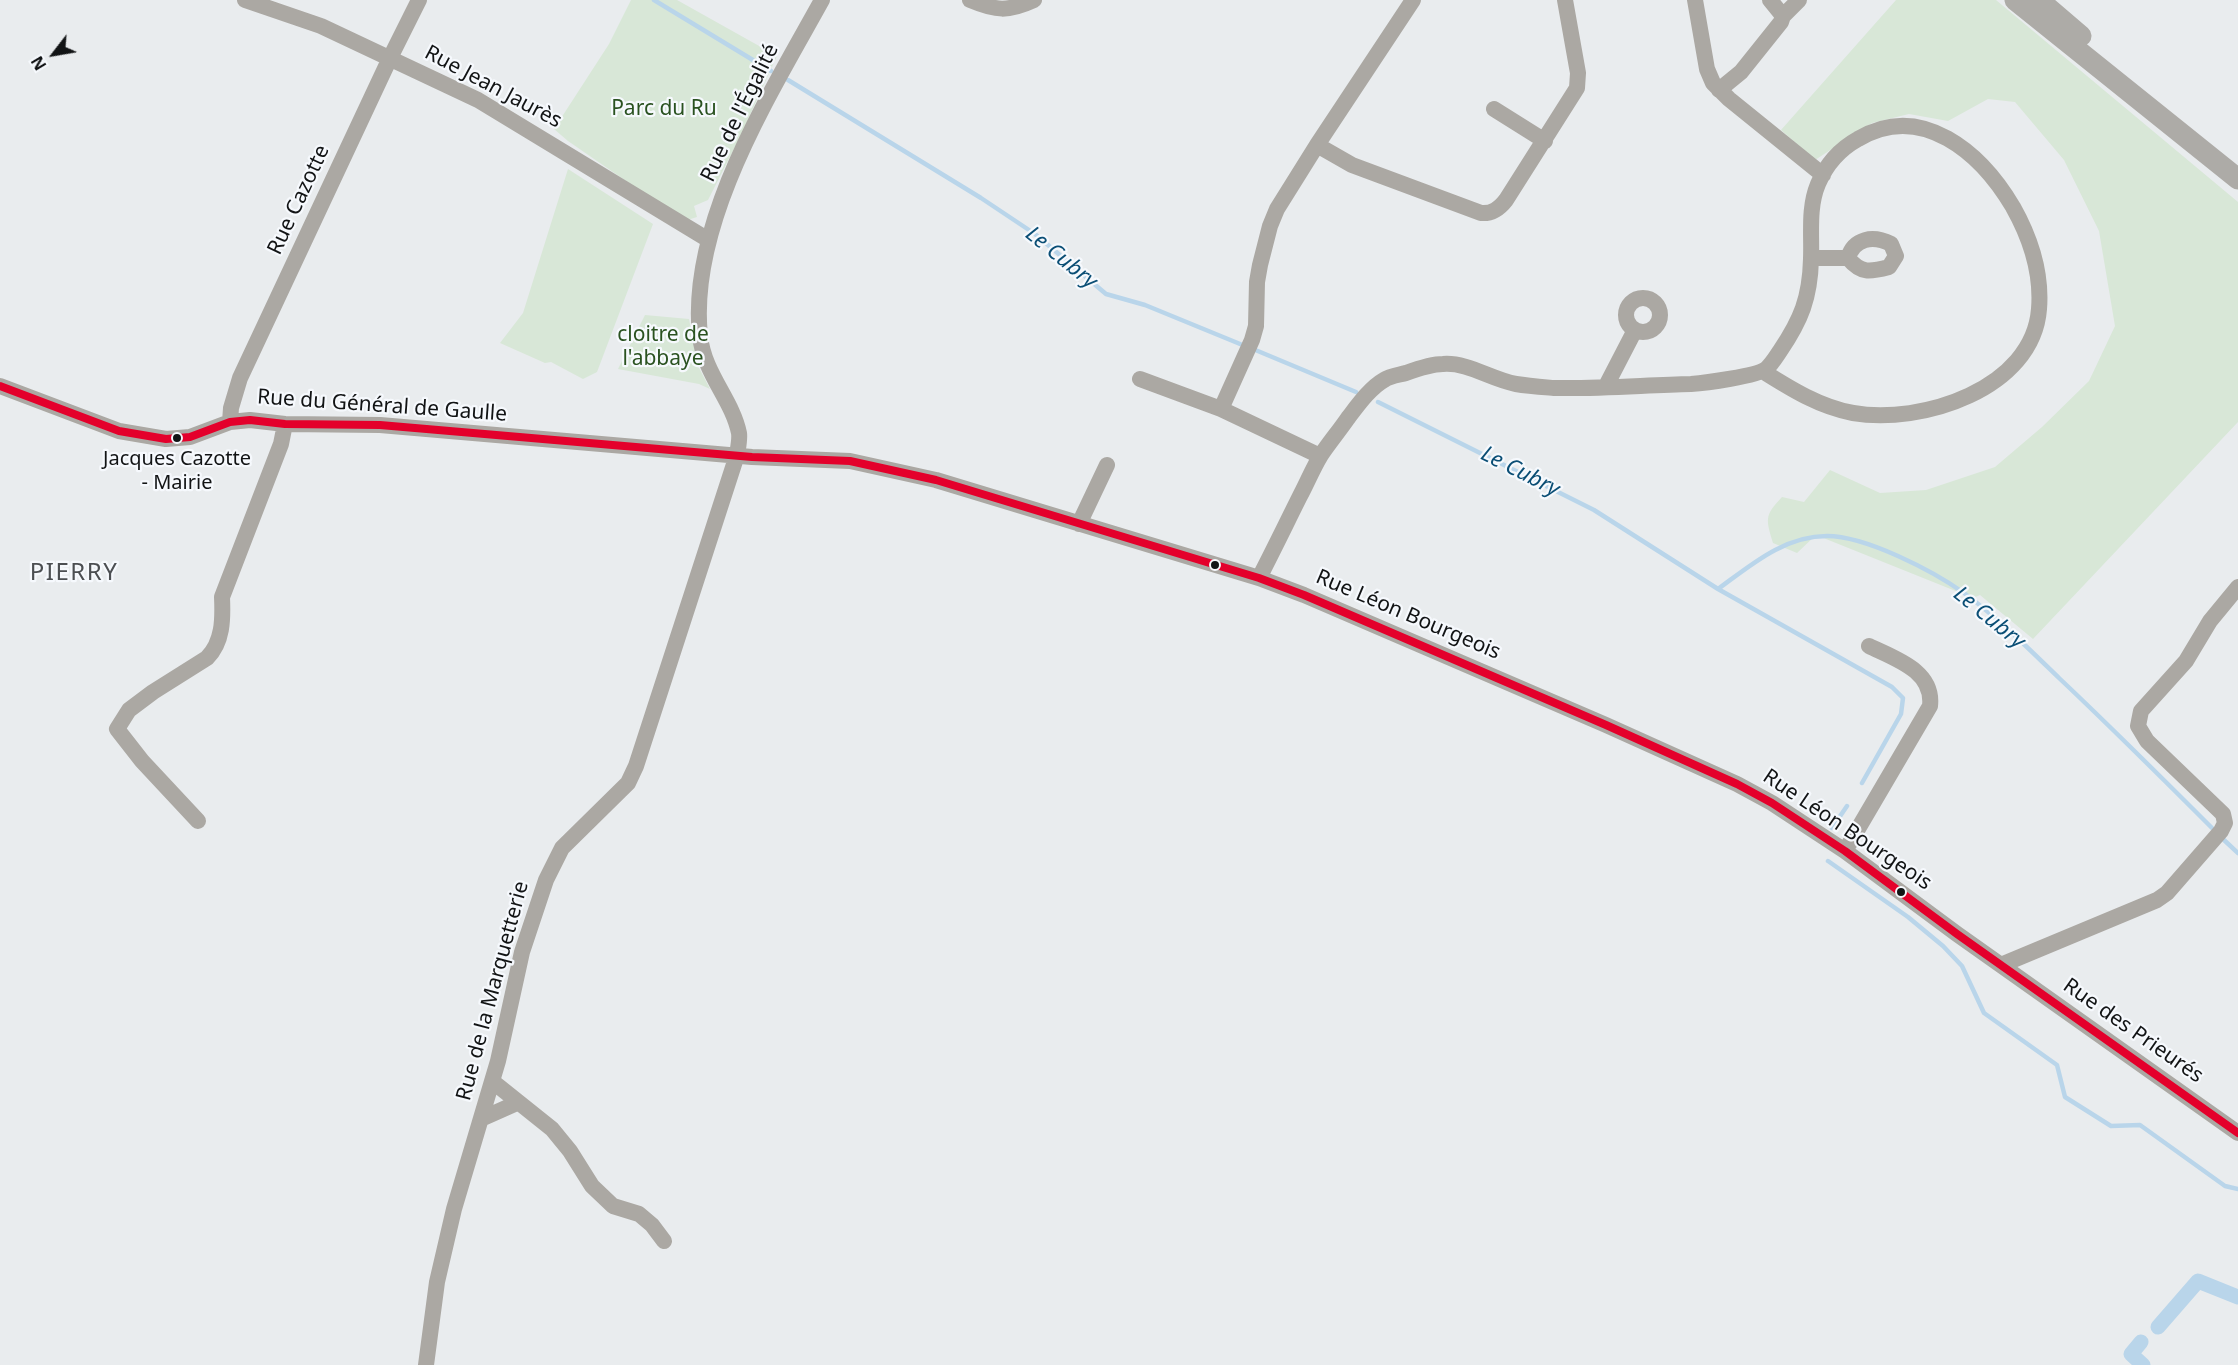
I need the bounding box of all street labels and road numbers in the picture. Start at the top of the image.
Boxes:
street label: Rue Jean Jaurès [420,40,566,134]
street label: Rue de l'Égalité [696,40,784,186]
street label: Rue Cazotte [263,141,335,259]
street label: Rue du Général de Gaulle [256,385,508,427]
street label: Rue Léon Bourgeois [1312,565,1504,665]
street label: Rue Léon Bourgeois [1758,764,1936,896]
street label: Rue de la Marquetterie [452,879,534,1103]
street label: Rue des Prieurés [2058,973,2208,1089]

